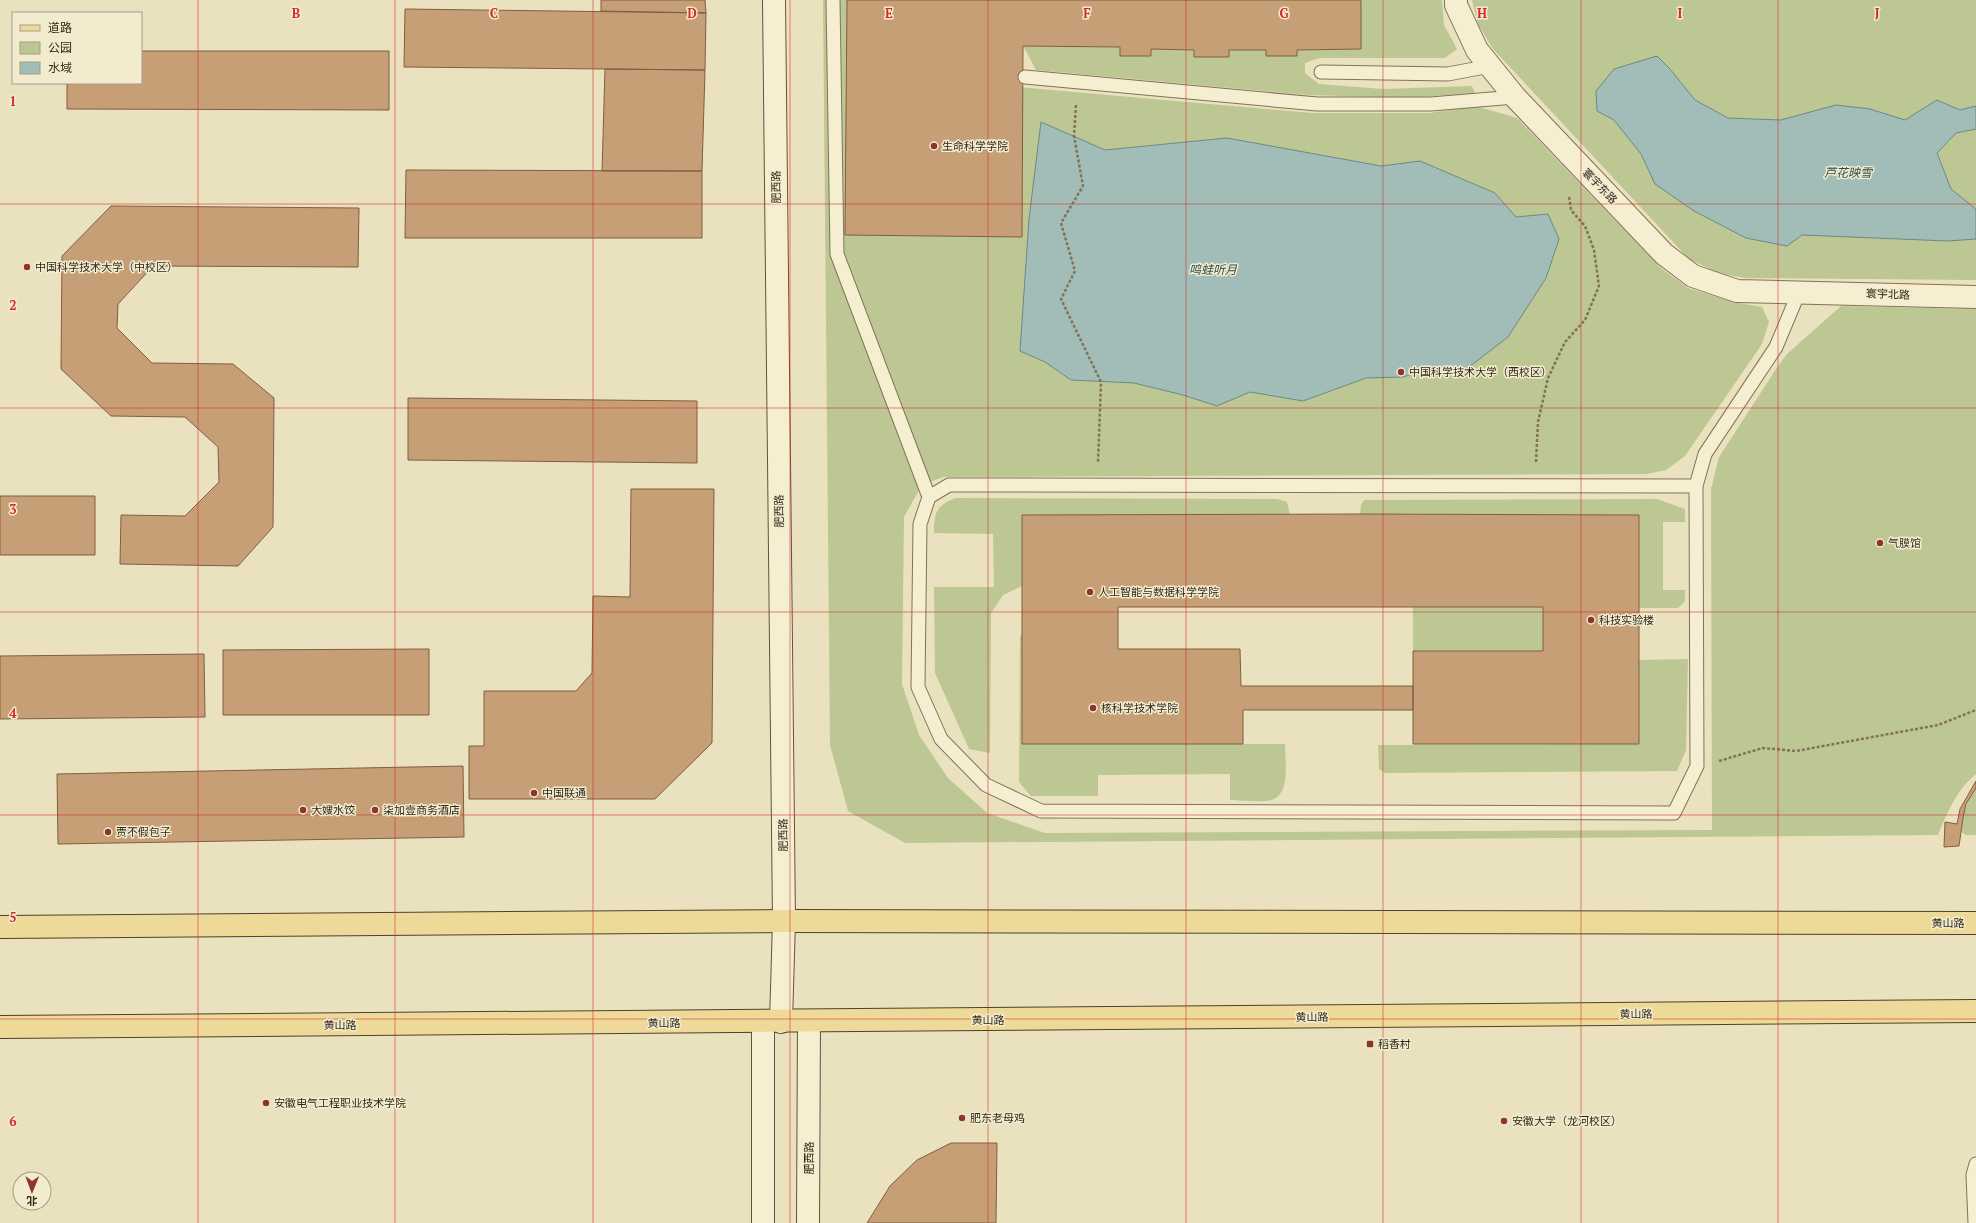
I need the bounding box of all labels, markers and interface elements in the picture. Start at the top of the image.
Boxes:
text: B [292,4,300,22]
text: C [490,4,498,22]
text: D [687,4,697,22]
text: E [885,4,893,22]
text: F [1083,4,1091,22]
text: G [1279,4,1289,22]
text: H [1477,4,1487,22]
text: I [1678,4,1683,22]
text: J [1875,4,1880,22]
legend [12,12,142,84]
text: 道路 [48,20,72,35]
text: 公园 [48,40,72,55]
text: 水域 [48,60,72,75]
text: 1 [9,92,17,110]
place label: 生命科学学院 [942,139,1008,153]
marker: 生命科学学院 [929,141,939,151]
street label: 寰宇东路 [1580,165,1620,207]
water label: 芦花映雪 [1824,165,1874,180]
street label: 肥西路 [769,170,783,204]
place label: 中国科学技术大学（中校区） [35,260,178,274]
marker: 中国科学技术大学（中校区） [22,262,32,272]
water label: 鸣蛙听月 [1189,262,1238,277]
street label: 寰宇北路 [1866,286,1910,302]
text: 2 [9,296,17,314]
place label: 中国科学技术大学（西校区） [1409,365,1552,379]
marker: 中国科学技术大学（西校区） [1396,367,1406,377]
street label: 肥西路 [772,494,786,528]
text: 3 [9,500,17,518]
place label: 气膜馆 [1888,536,1921,550]
marker: 气膜馆 [1875,538,1885,548]
place label: 人工智能与数据科学学院 [1098,585,1219,599]
marker: 人工智能与数据科学学院 [1085,587,1095,597]
place label: 科技实验楼 [1599,613,1654,627]
marker: 科技实验楼 [1586,615,1596,625]
place label: 核科学技术学院 [1101,701,1178,715]
marker: 核科学技术学院 [1088,703,1098,713]
text: 4 [9,704,17,722]
place label: 中国联通 [542,786,586,800]
marker: 中国联通 [529,788,539,798]
place label: 大嫂水饺 [311,803,355,817]
place label: 柒加壹商务酒店 [383,803,460,817]
marker: 大嫂水饺 [298,805,308,815]
marker: 柒加壹商务酒店 [370,805,380,815]
street label: 肥西路 [776,818,790,852]
place label: 贾不假包子 [116,825,171,839]
marker: 贾不假包子 [103,827,113,837]
text: 5 [9,908,17,926]
street label: 黄山路 [1932,916,1965,930]
street label: 黄山路 [1619,1007,1653,1021]
street label: 黄山路 [1295,1010,1329,1024]
street label: 黄山路 [972,1013,1005,1027]
street label: 黄山路 [648,1016,681,1030]
street label: 黄山路 [324,1018,357,1032]
place label: 稻香村 [1378,1037,1411,1051]
marker: 稻香村 [1365,1039,1375,1049]
place label: 安徽电气工程职业技术学院 [274,1096,406,1110]
marker: 安徽电气工程职业技术学院 [261,1098,271,1108]
place label: 肥东老母鸡 [970,1111,1025,1125]
text: 6 [9,1112,17,1130]
marker: 肥东老母鸡 [957,1113,967,1123]
place label: 安徽大学（龙河校区） [1512,1114,1622,1128]
marker: 安徽大学（龙河校区） [1499,1116,1509,1126]
street label: 肥西路 [802,1142,816,1175]
north arrow [12,1171,52,1211]
text: 北 [26,1194,37,1208]

